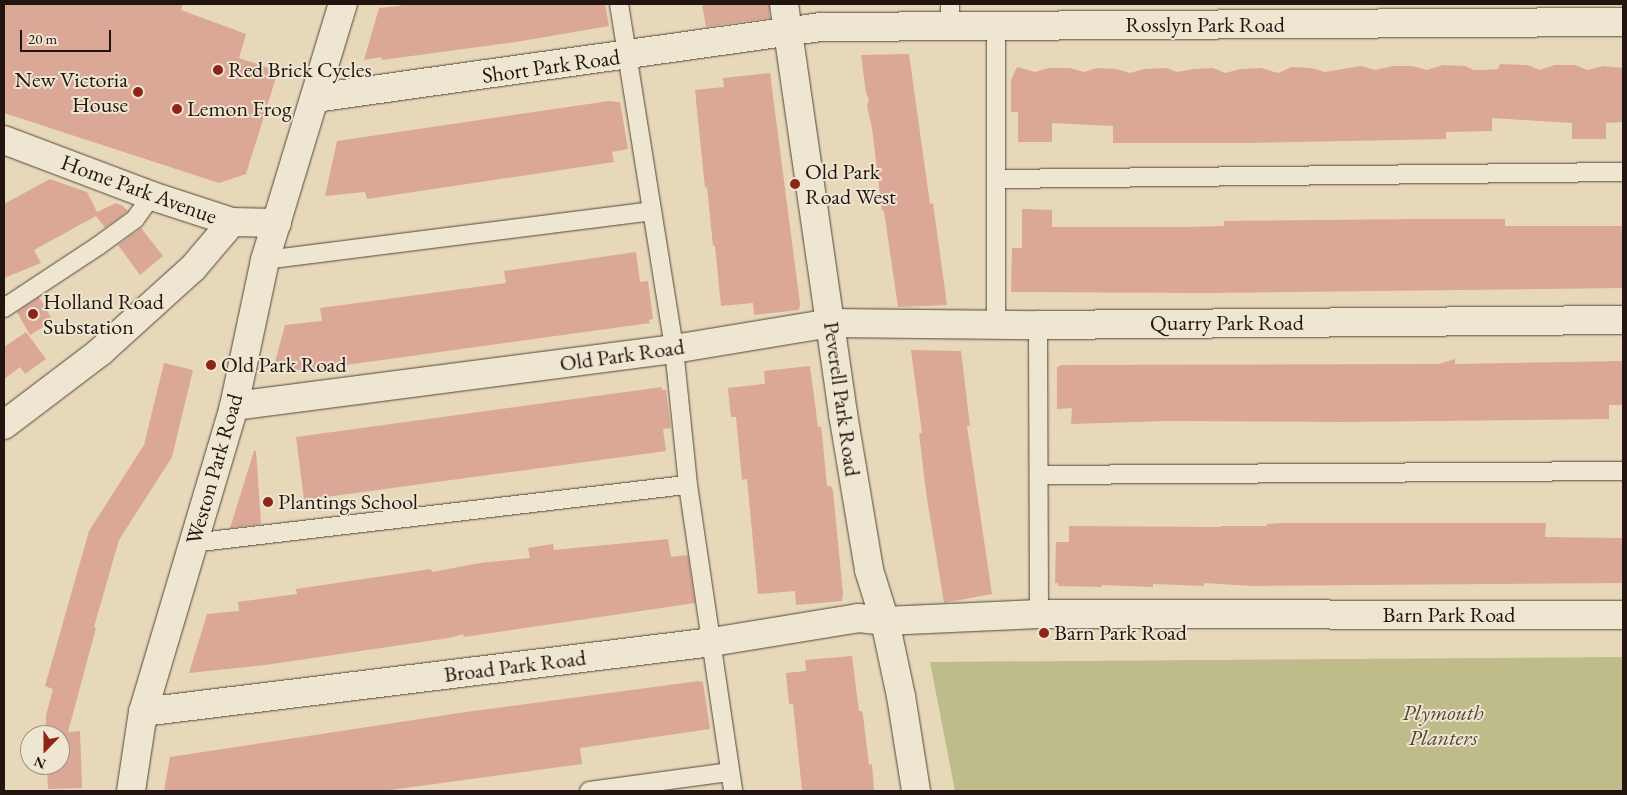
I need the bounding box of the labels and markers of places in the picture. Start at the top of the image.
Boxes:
place label: Red Brick Cycles [228,57,372,83]
marker: Red Brick Cycles [212,64,224,76]
place label: New Victoria House [15,66,128,118]
marker: New Victoria House [132,86,144,98]
place label: Lemon Frog [187,96,292,122]
marker: Lemon Frog [171,103,183,115]
place label: Old Park Road West [805,158,896,210]
marker: Old Park Road West [789,178,801,190]
place label: Holland Road Substation [43,288,164,340]
marker: Holland Road Substation [27,308,39,320]
place label: Old Park Road [221,352,347,378]
marker: Old Park Road [205,359,217,371]
place label: Plantings School [278,489,418,515]
marker: Plantings School [262,496,274,508]
place label: Barn Park Road [1054,620,1187,646]
marker: Barn Park Road [1038,627,1050,639]

